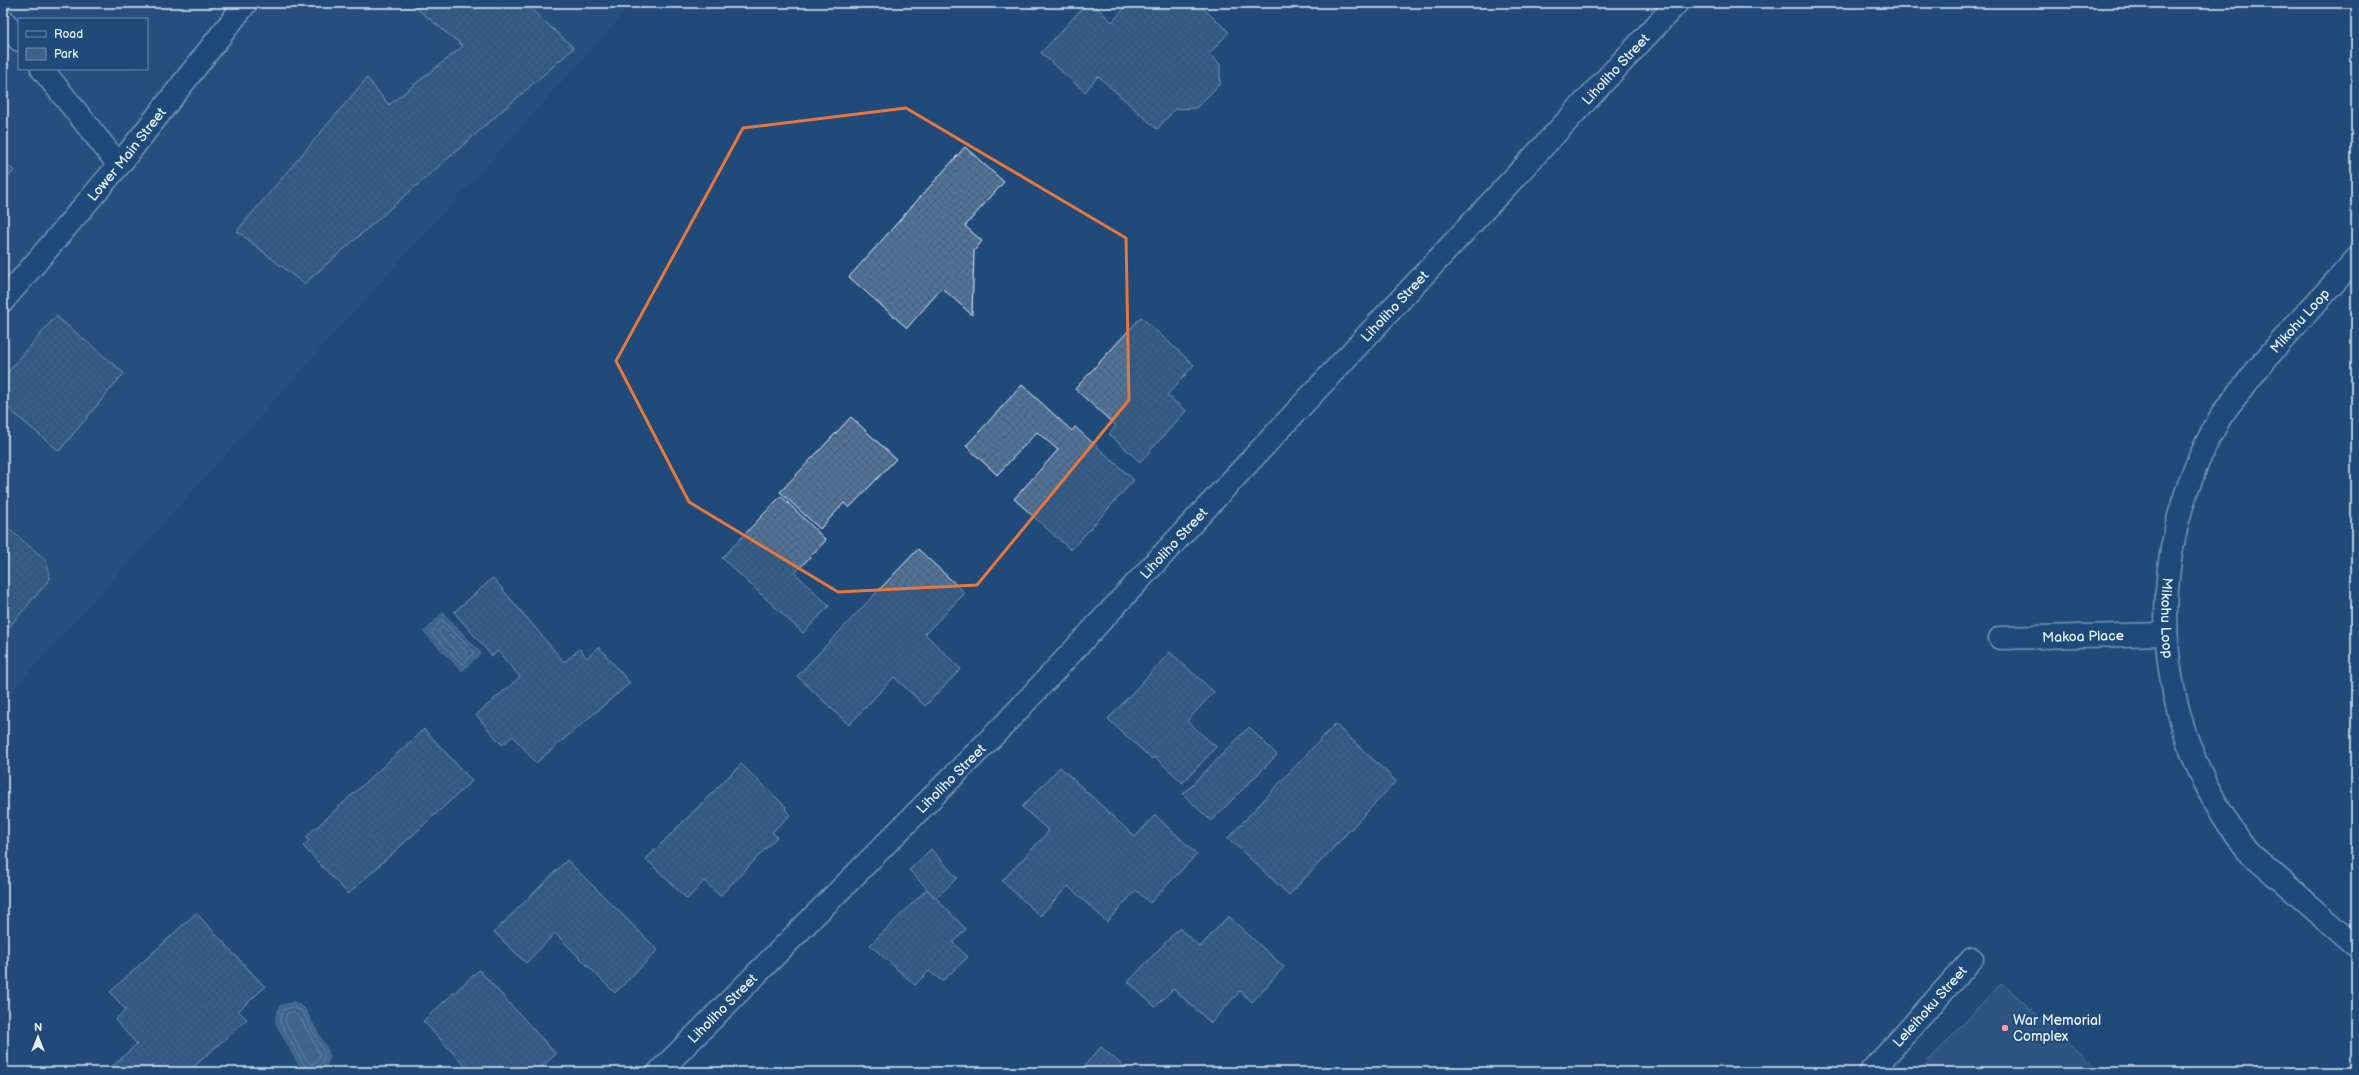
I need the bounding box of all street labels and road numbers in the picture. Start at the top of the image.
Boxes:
street label: Liholiho Street [1578,29,1653,108]
street label: Lower Main Street [84,103,170,204]
street label: Liholiho Street [1357,266,1432,345]
street label: Mikohu Loop [2267,285,2333,357]
street label: Liholiho Street [1136,503,1211,582]
street label: Mikohu Loop [2158,577,2177,659]
street label: Makoa Place [2042,627,2124,645]
street label: Liholiho Street [913,740,990,817]
street label: Leleihoku Street [1889,962,1971,1050]
street label: Liholiho Street [684,969,761,1046]

